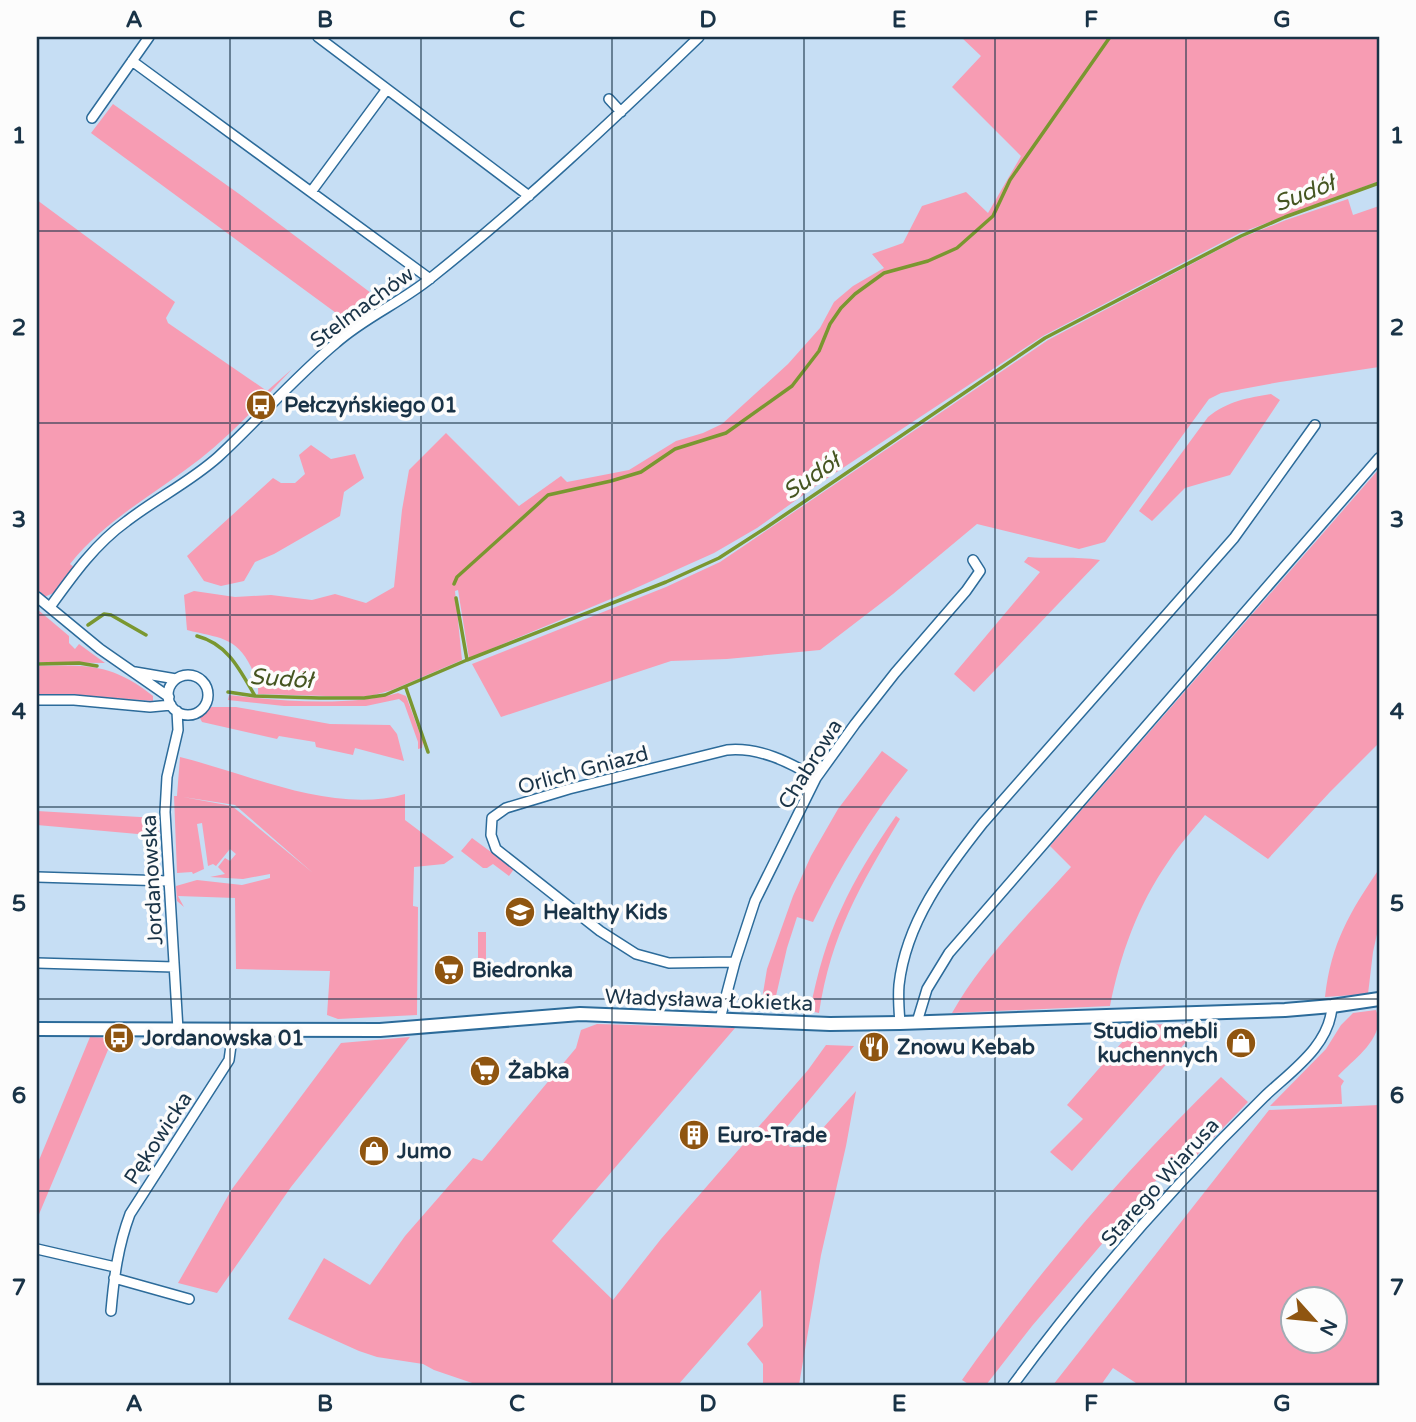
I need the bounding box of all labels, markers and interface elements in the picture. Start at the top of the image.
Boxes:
text: A [125,6,143,34]
text: B [317,6,333,34]
text: C [509,6,525,34]
text: D [699,6,717,34]
text: E [892,6,906,34]
text: F [1084,6,1098,34]
text: G [1273,6,1291,34]
text: 1 [12,122,26,150]
text: 1 [1390,122,1404,150]
water label: Sudół [1270,169,1341,218]
street label: Stelmachów [306,261,419,353]
text: 2 [12,314,26,342]
text: 2 [1390,314,1404,342]
bus stop icon: Pełczyńskiego 01 [244,388,278,422]
place label: Pełczyńskiego 01 [284,393,457,418]
water label: Sudół [778,446,848,506]
text: 3 [12,506,26,534]
text: 3 [1390,506,1404,534]
water label: Sudół [249,663,316,695]
text: 4 [12,698,27,726]
text: 4 [1390,698,1405,726]
street label: Chabrowa [773,715,848,814]
street label: Orlich Gniazd [515,741,651,800]
street label: Jordanowska [137,814,168,946]
text: 5 [12,890,26,918]
text: 5 [1390,890,1404,918]
school or university icon: Healthy Kids [503,895,537,929]
place label: Healthy Kids [543,900,667,925]
supermarket icon: Biedronka [432,953,466,987]
place label: Biedronka [472,958,573,983]
street label: Władysława Łokietka [604,984,814,1017]
place label: Studio mebli kuchennych [1093,1019,1218,1068]
bus stop icon: Jordanowska 01 [102,1021,136,1055]
place label: Jordanowska 01 [141,1026,304,1051]
shop icon: Studio mebli kuchennych [1224,1026,1258,1060]
restaurant icon: Znowu Kebab [857,1030,891,1064]
place label: Znowu Kebab [897,1035,1035,1060]
supermarket icon: Żabka [468,1054,502,1088]
place label: Żabka [508,1059,570,1084]
text: 6 [12,1082,26,1110]
text: 6 [1390,1082,1404,1110]
street label: Pękowicka [119,1087,198,1189]
street label: Starego Wiarusa [1096,1113,1225,1252]
building icon: Euro-Trade [677,1118,711,1152]
place label: Euro-Trade [717,1123,827,1148]
shop icon: Jumo [357,1134,391,1168]
place label: Jumo [396,1139,452,1164]
text: 7 [12,1274,26,1302]
text: 7 [1390,1274,1404,1302]
north arrow [1280,1286,1350,1356]
text: N [1315,1315,1342,1339]
text: A [125,1390,143,1418]
text: B [317,1390,333,1418]
text: C [509,1390,525,1418]
text: D [699,1390,717,1418]
text: E [892,1390,906,1418]
text: F [1084,1390,1098,1418]
text: G [1273,1390,1291,1418]

